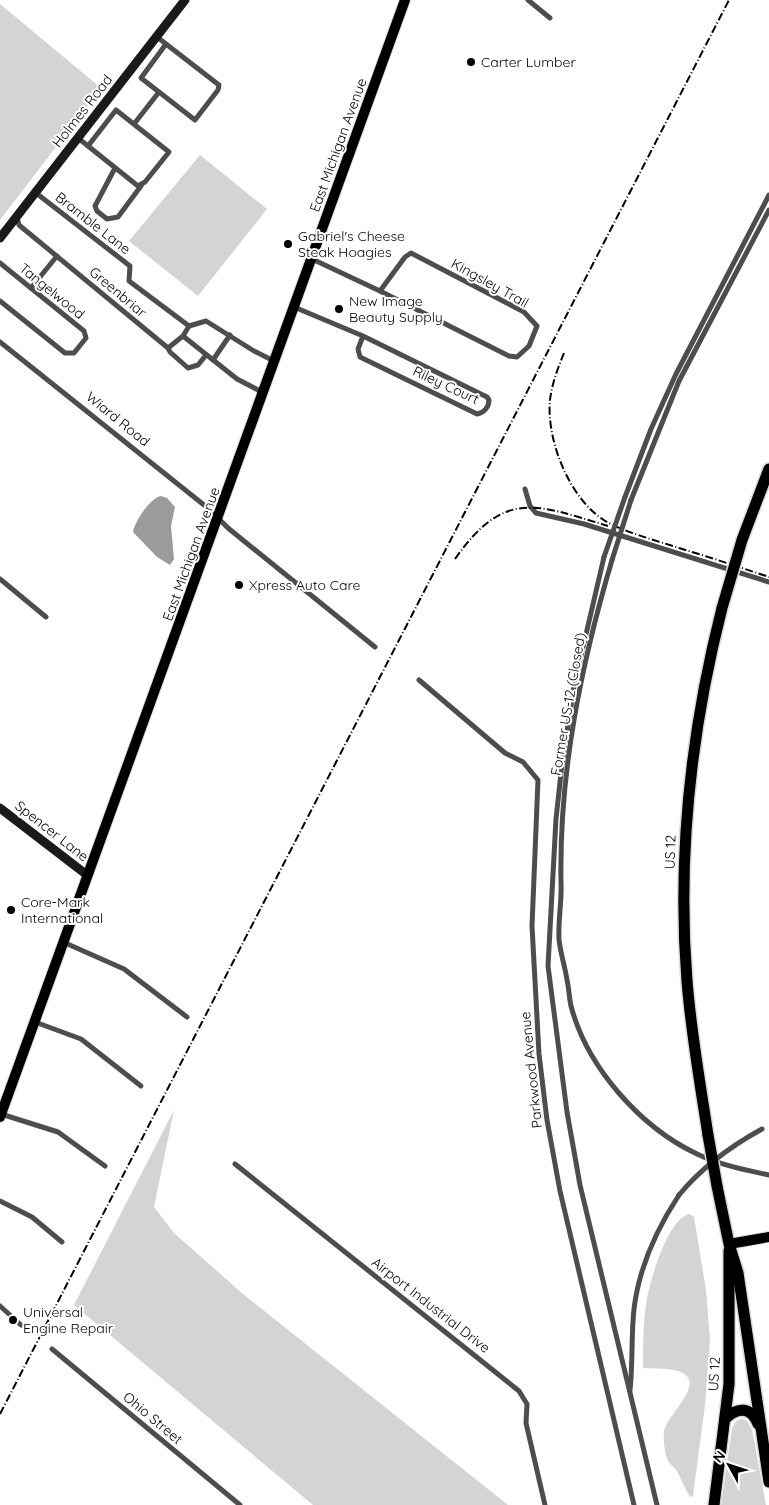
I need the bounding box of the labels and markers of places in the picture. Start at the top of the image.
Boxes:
place label: Carter Lumber [481,53,576,71]
marker: Carter Lumber [465,56,477,68]
place label: Gabriel's Cheese Steak Hoagies [298,227,405,261]
marker: Gabriel's Cheese Steak Hoagies [282,238,294,250]
place label: New Image Beauty Supply [349,292,443,326]
marker: New Image Beauty Supply [333,303,345,315]
place label: Xpress Auto Care [249,576,360,594]
marker: Xpress Auto Care [233,579,245,591]
place label: Core-Mark International [21,893,103,927]
marker: Core-Mark International [5,904,17,916]
place label: Universal Engine Repair [23,1303,114,1337]
marker: Universal Engine Repair [7,1314,19,1326]

